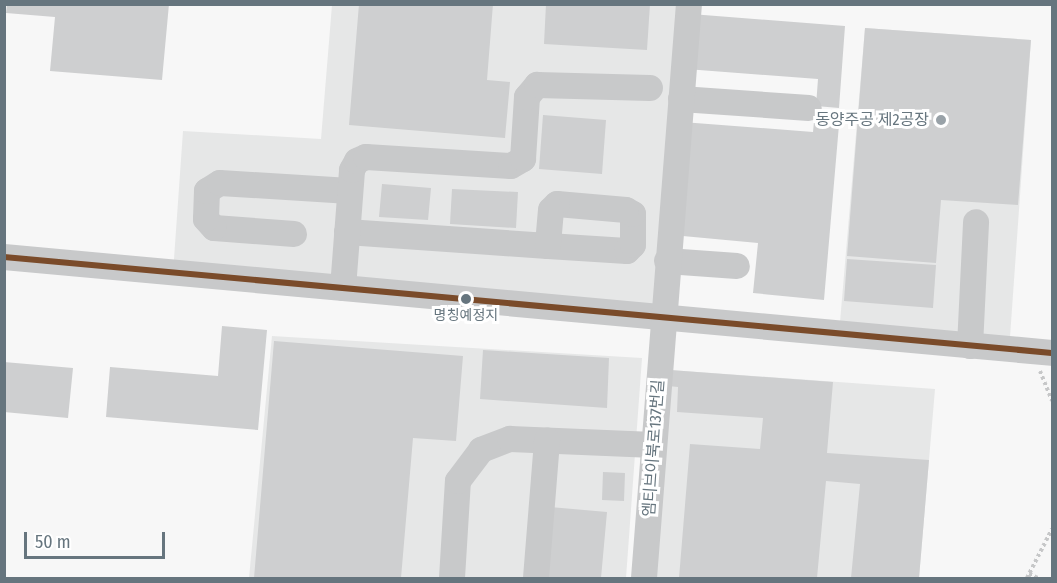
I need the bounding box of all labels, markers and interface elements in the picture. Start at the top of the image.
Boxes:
place label: 동양주공 제2공장 [815,110,929,130]
marker: 동양주공 제2공장 [934,113,948,127]
marker: 명칭예정지 [460,293,472,305]
place label: 명칭예정지 [434,308,498,324]
street label: 엠티브이북로137번길 [640,379,668,517]
scale bar [27,520,168,558]
text: 50 m [35,531,71,553]

